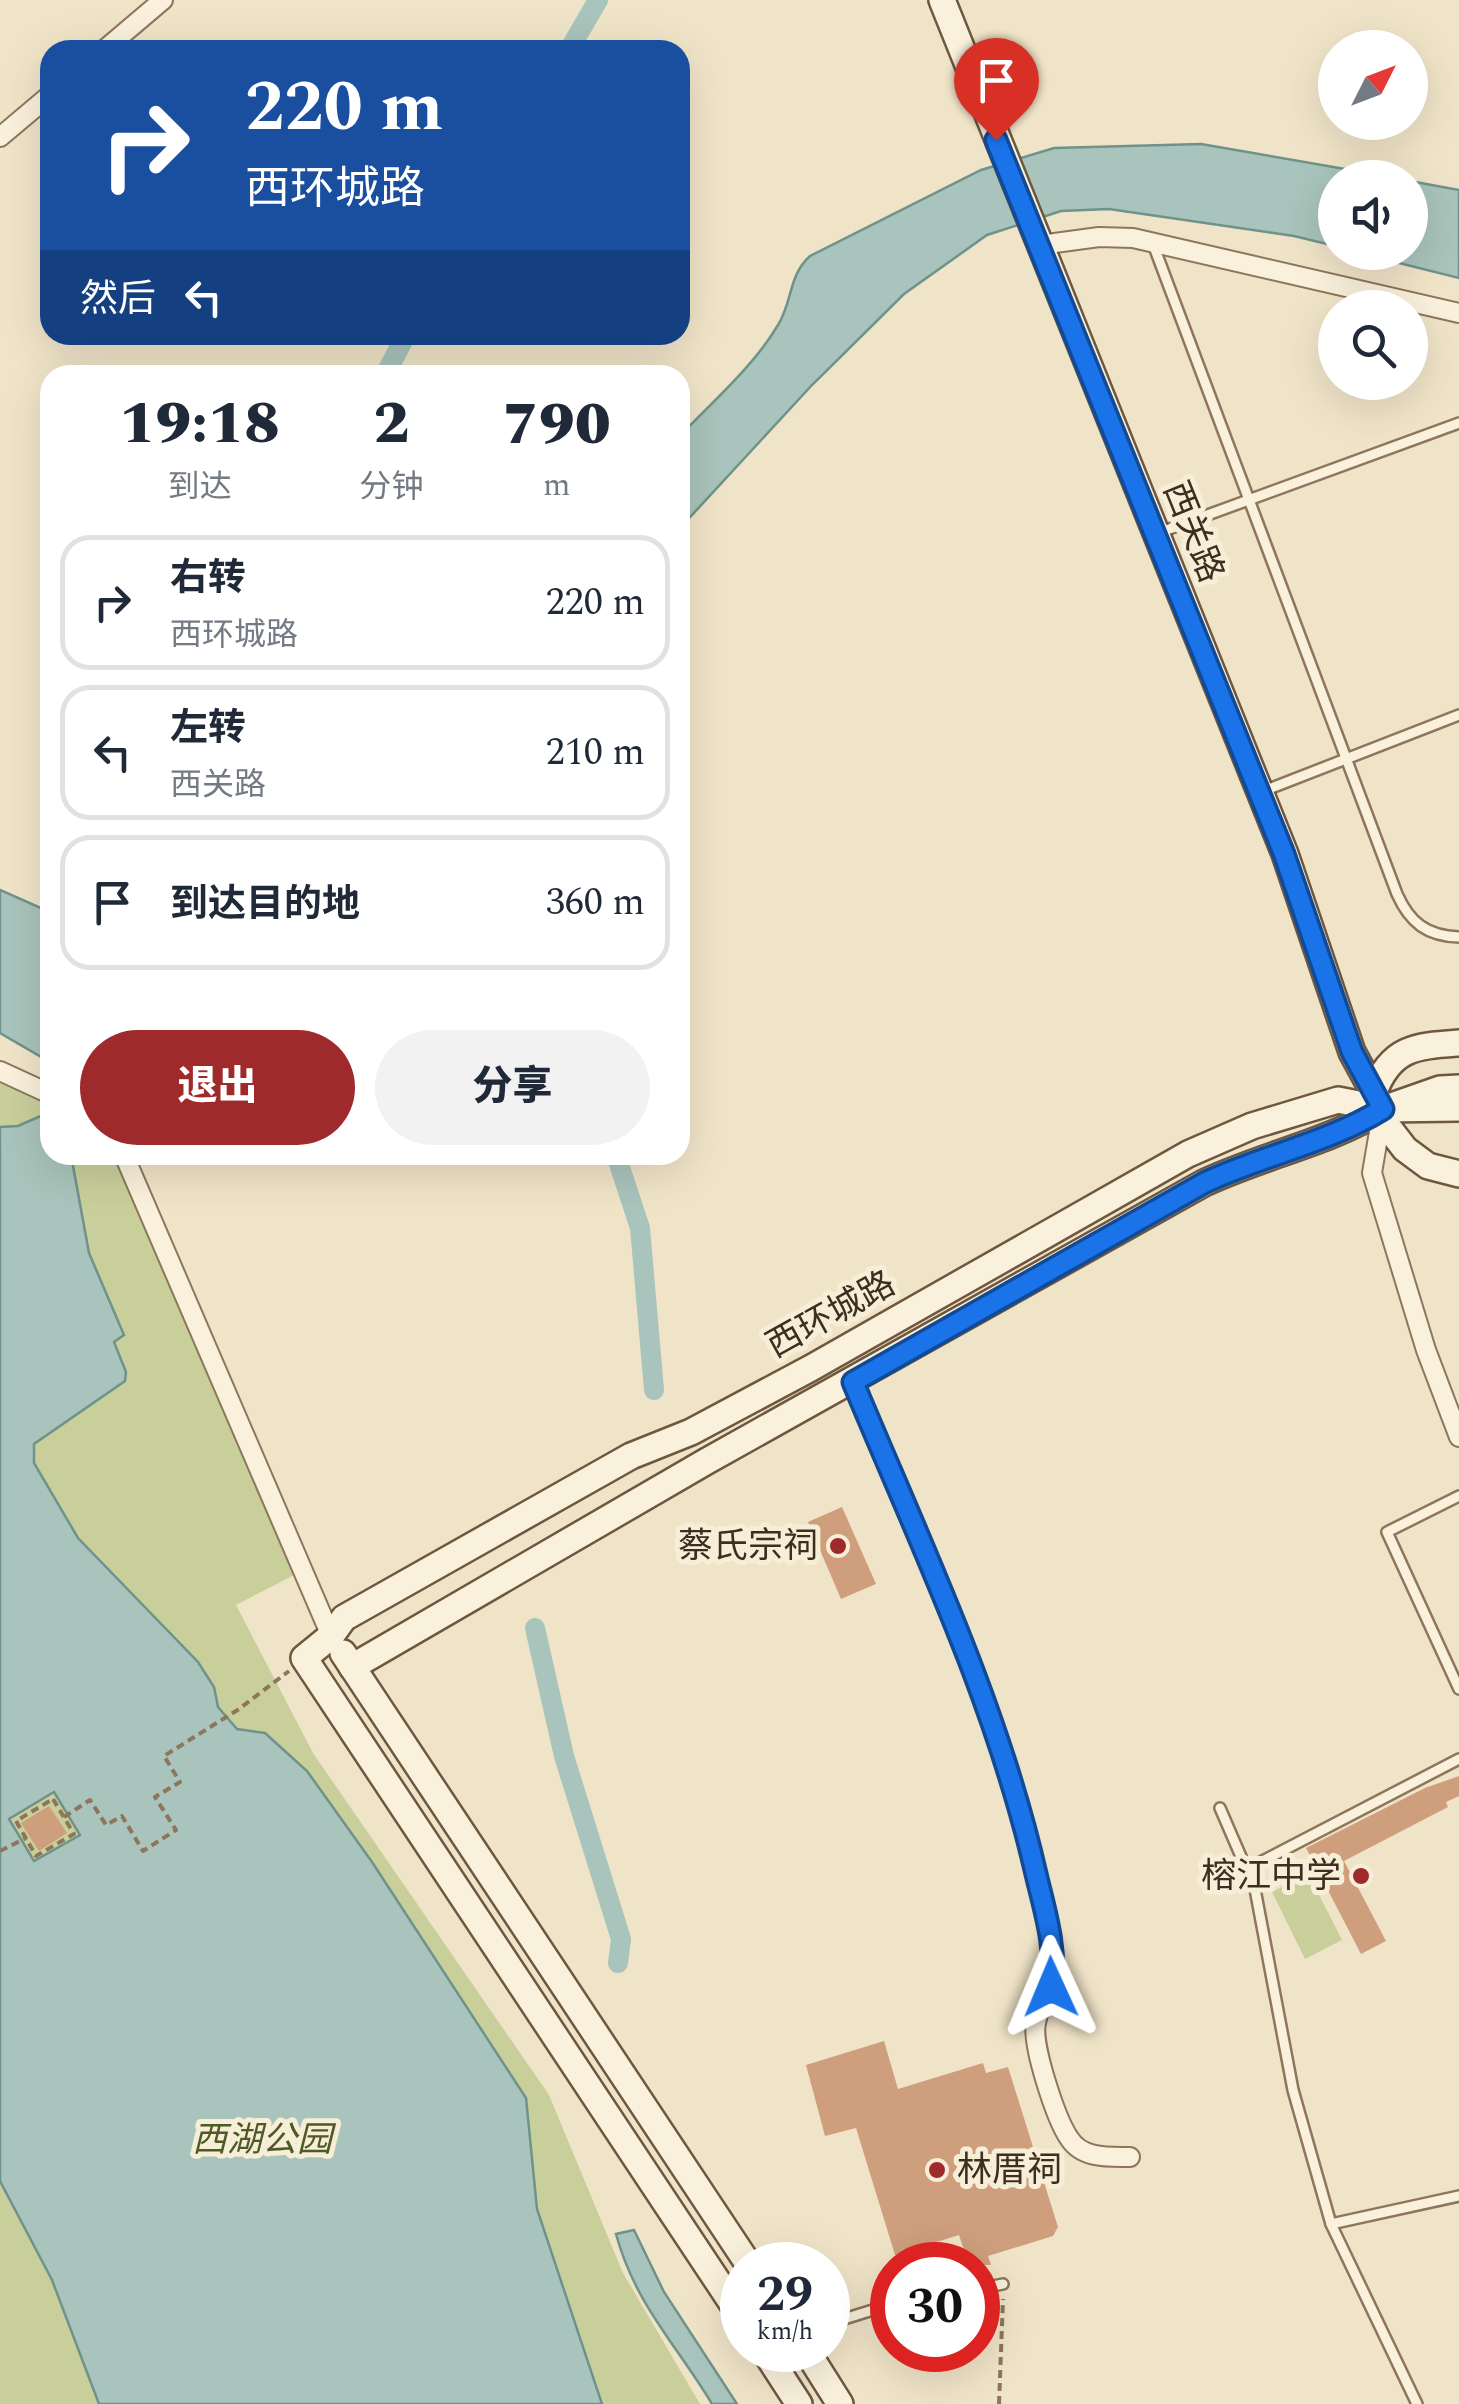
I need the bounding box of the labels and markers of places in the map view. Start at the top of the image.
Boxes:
pin [954,38,1039,141]
place label: 蔡氏宗祠 [678,1520,818,1573]
marker: 蔡氏宗祠 [827,1535,849,1557]
place label: 榕江中学 [1201,1850,1341,1903]
marker: 榕江中学 [1350,1865,1372,1887]
place label: 林厝祠 [957,2144,1062,2197]
marker: 林厝祠 [926,2159,948,2181]

